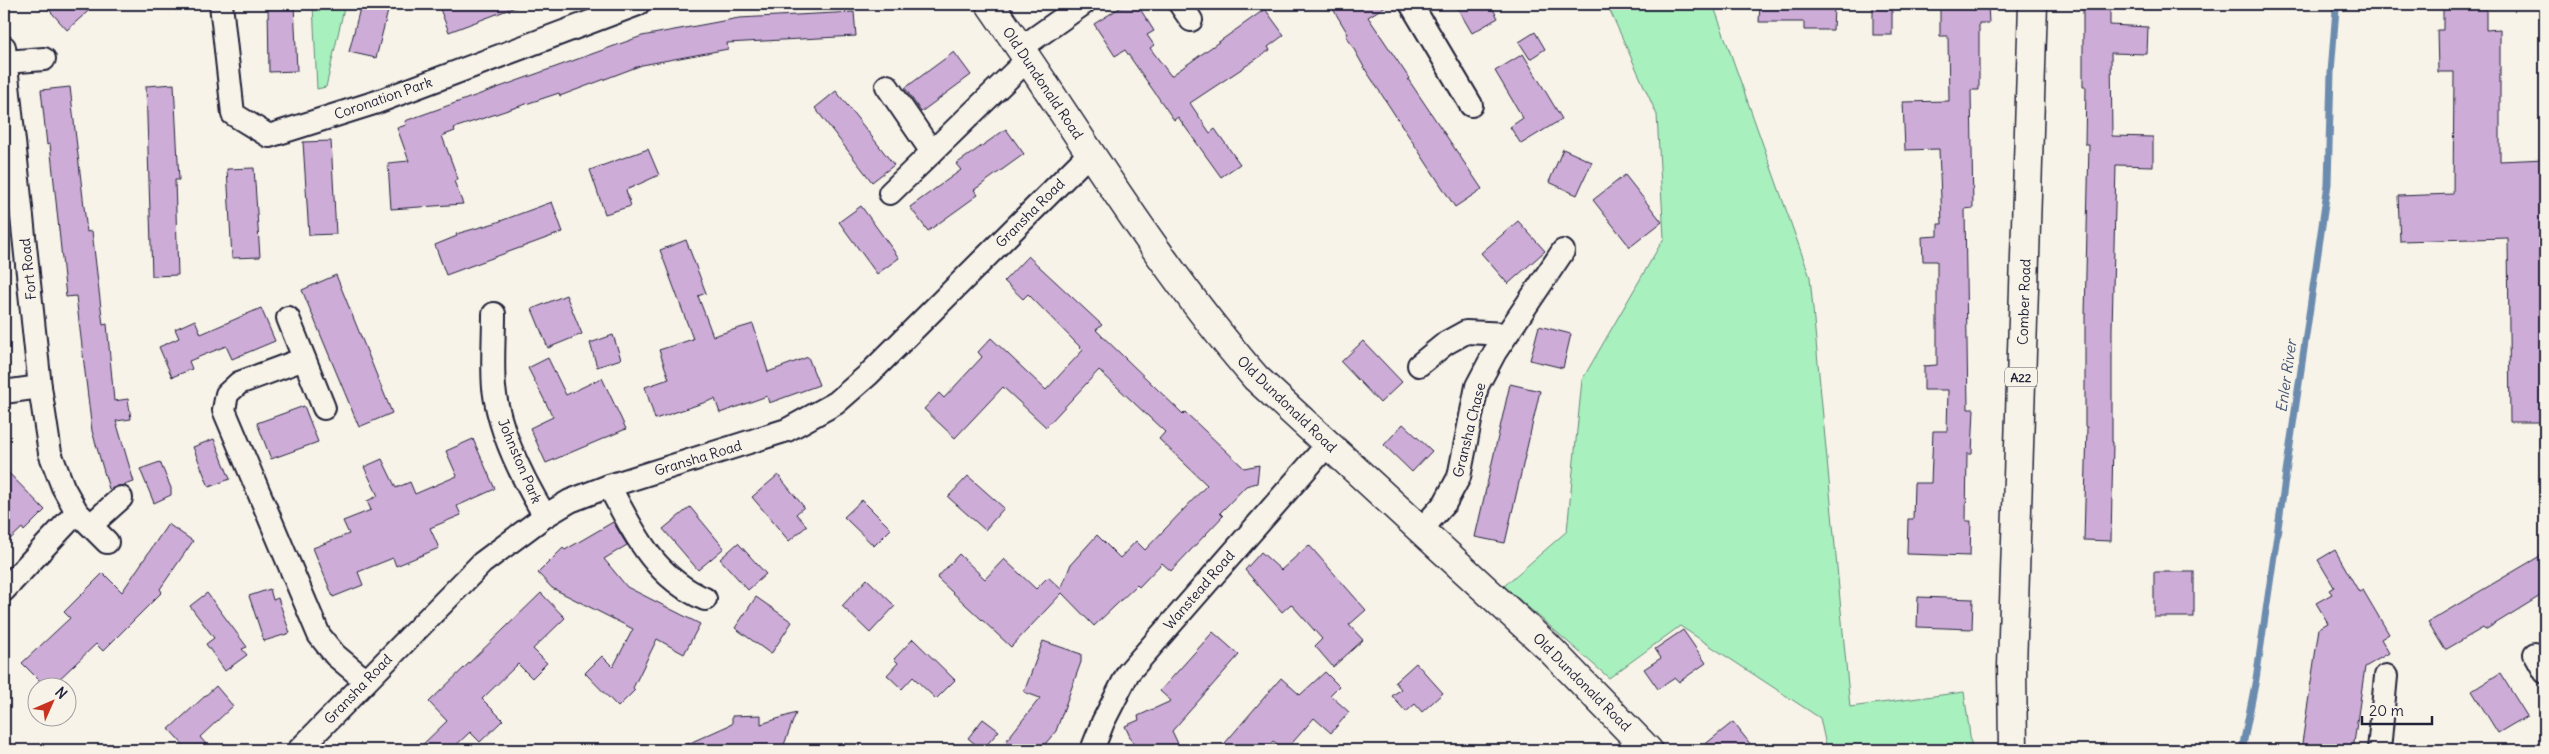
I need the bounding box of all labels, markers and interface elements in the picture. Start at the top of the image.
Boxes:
street label: Old Dundonald Road [999,23,1087,143]
street label: Coronation Park [332,73,434,123]
street label: Gransha Road [992,175,1068,251]
street label: Fort Road [16,237,40,301]
street label: Comber Road [2013,259,2035,345]
water label: Enler River [2272,337,2301,413]
street label: Old Dundonald Road [1233,352,1341,456]
road number: A22 [2005,368,2037,387]
street label: Gransha Chase [1449,381,1489,479]
street label: Johnston Park [494,416,546,506]
street label: Gransha Road [652,436,744,480]
street label: Wanstead Road [1160,547,1238,633]
street label: Old Dundonald Road [1529,629,1635,735]
street label: Gransha Road [320,650,396,728]
north arrow [28,676,78,726]
text: N [51,683,71,703]
scale bar [2362,694,2432,726]
text: 20 m [2369,701,2404,720]

